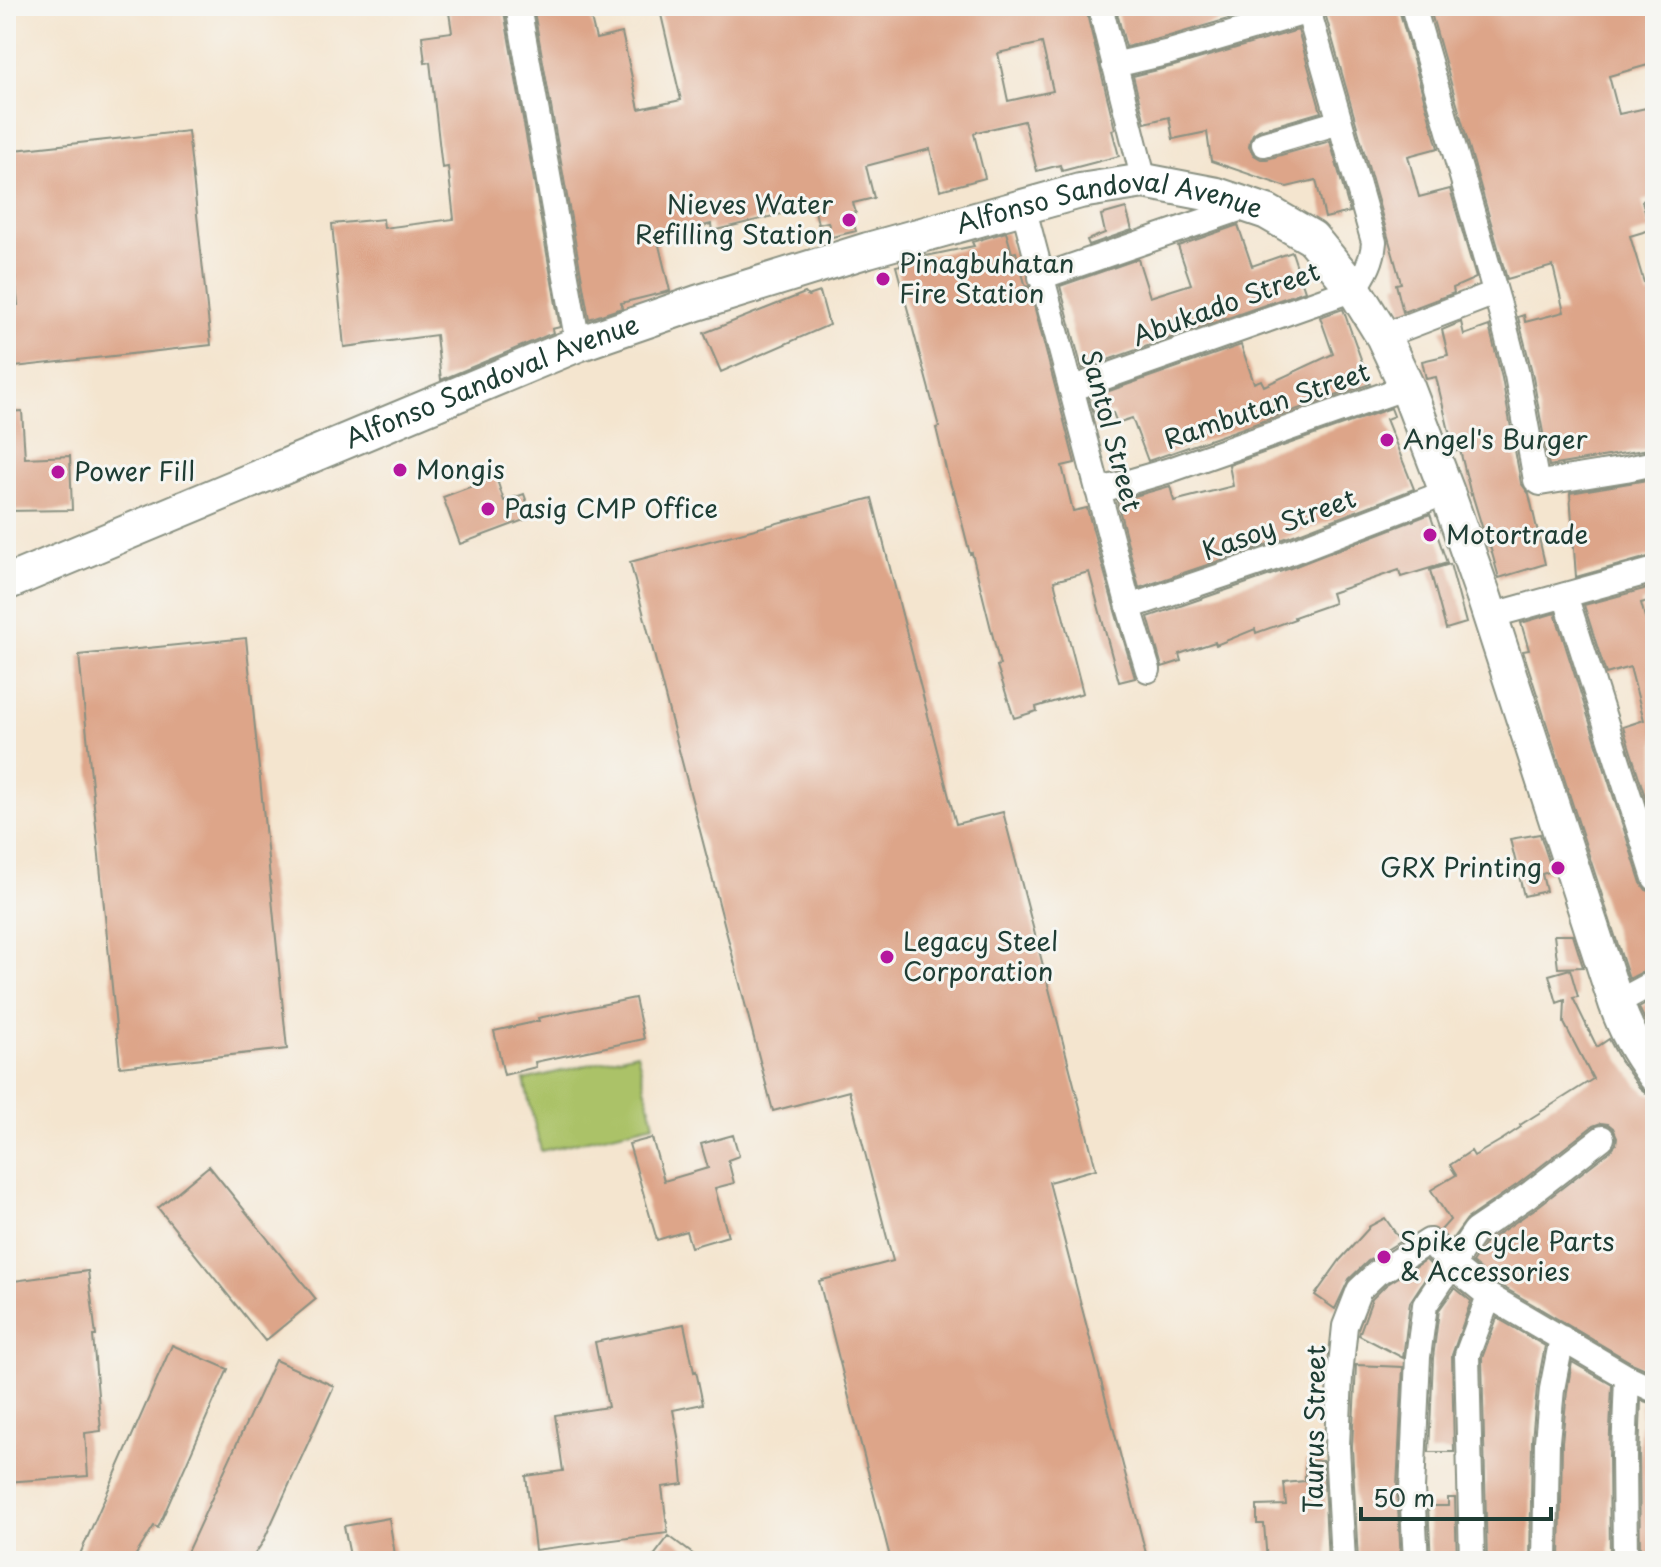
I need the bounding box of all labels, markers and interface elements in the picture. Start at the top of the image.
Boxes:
street label: Alfonso Sandoval Avenue [951,160,1268,243]
place label: Nieves Water Refilling Station [635,184,834,253]
marker: Nieves Water Refilling Station [840,211,858,229]
place label: Pinagbuhatan Fire Station [899,243,1074,312]
street label: Abukado Street [1126,251,1325,355]
marker: Pinagbuhatan Fire Station [874,270,892,288]
street label: Alfonso Sandoval Avenue [338,304,644,457]
street label: Santol Street [1072,346,1153,516]
street label: Rambutan Street [1158,351,1375,458]
place label: Angel's Burger [1403,419,1589,458]
marker: Angel's Burger [1378,431,1396,449]
place label: Mongis [416,449,505,488]
place label: Power Fill [74,451,195,490]
marker: Mongis [391,461,409,479]
marker: Power Fill [49,463,67,481]
street label: Kasoy Street [1196,478,1361,570]
place label: Pasig CMP Office [504,488,718,527]
marker: Pasig CMP Office [479,500,497,518]
place label: Motortrade [1446,514,1588,553]
marker: Motortrade [1421,526,1439,544]
place label: GRX Printing [1380,847,1542,886]
marker: GRX Printing [1549,859,1567,877]
place label: Legacy Steel Corporation [903,921,1058,990]
marker: Legacy Steel Corporation [878,948,896,966]
place label: Spike Cycle Parts & Accessories [1400,1221,1615,1290]
marker: Spike Cycle Parts & Accessories [1375,1248,1393,1266]
street label: Taurus Street [1293,1344,1334,1514]
scale bar [1361,1471,1551,1521]
text: 50 m [1373,1479,1435,1515]

